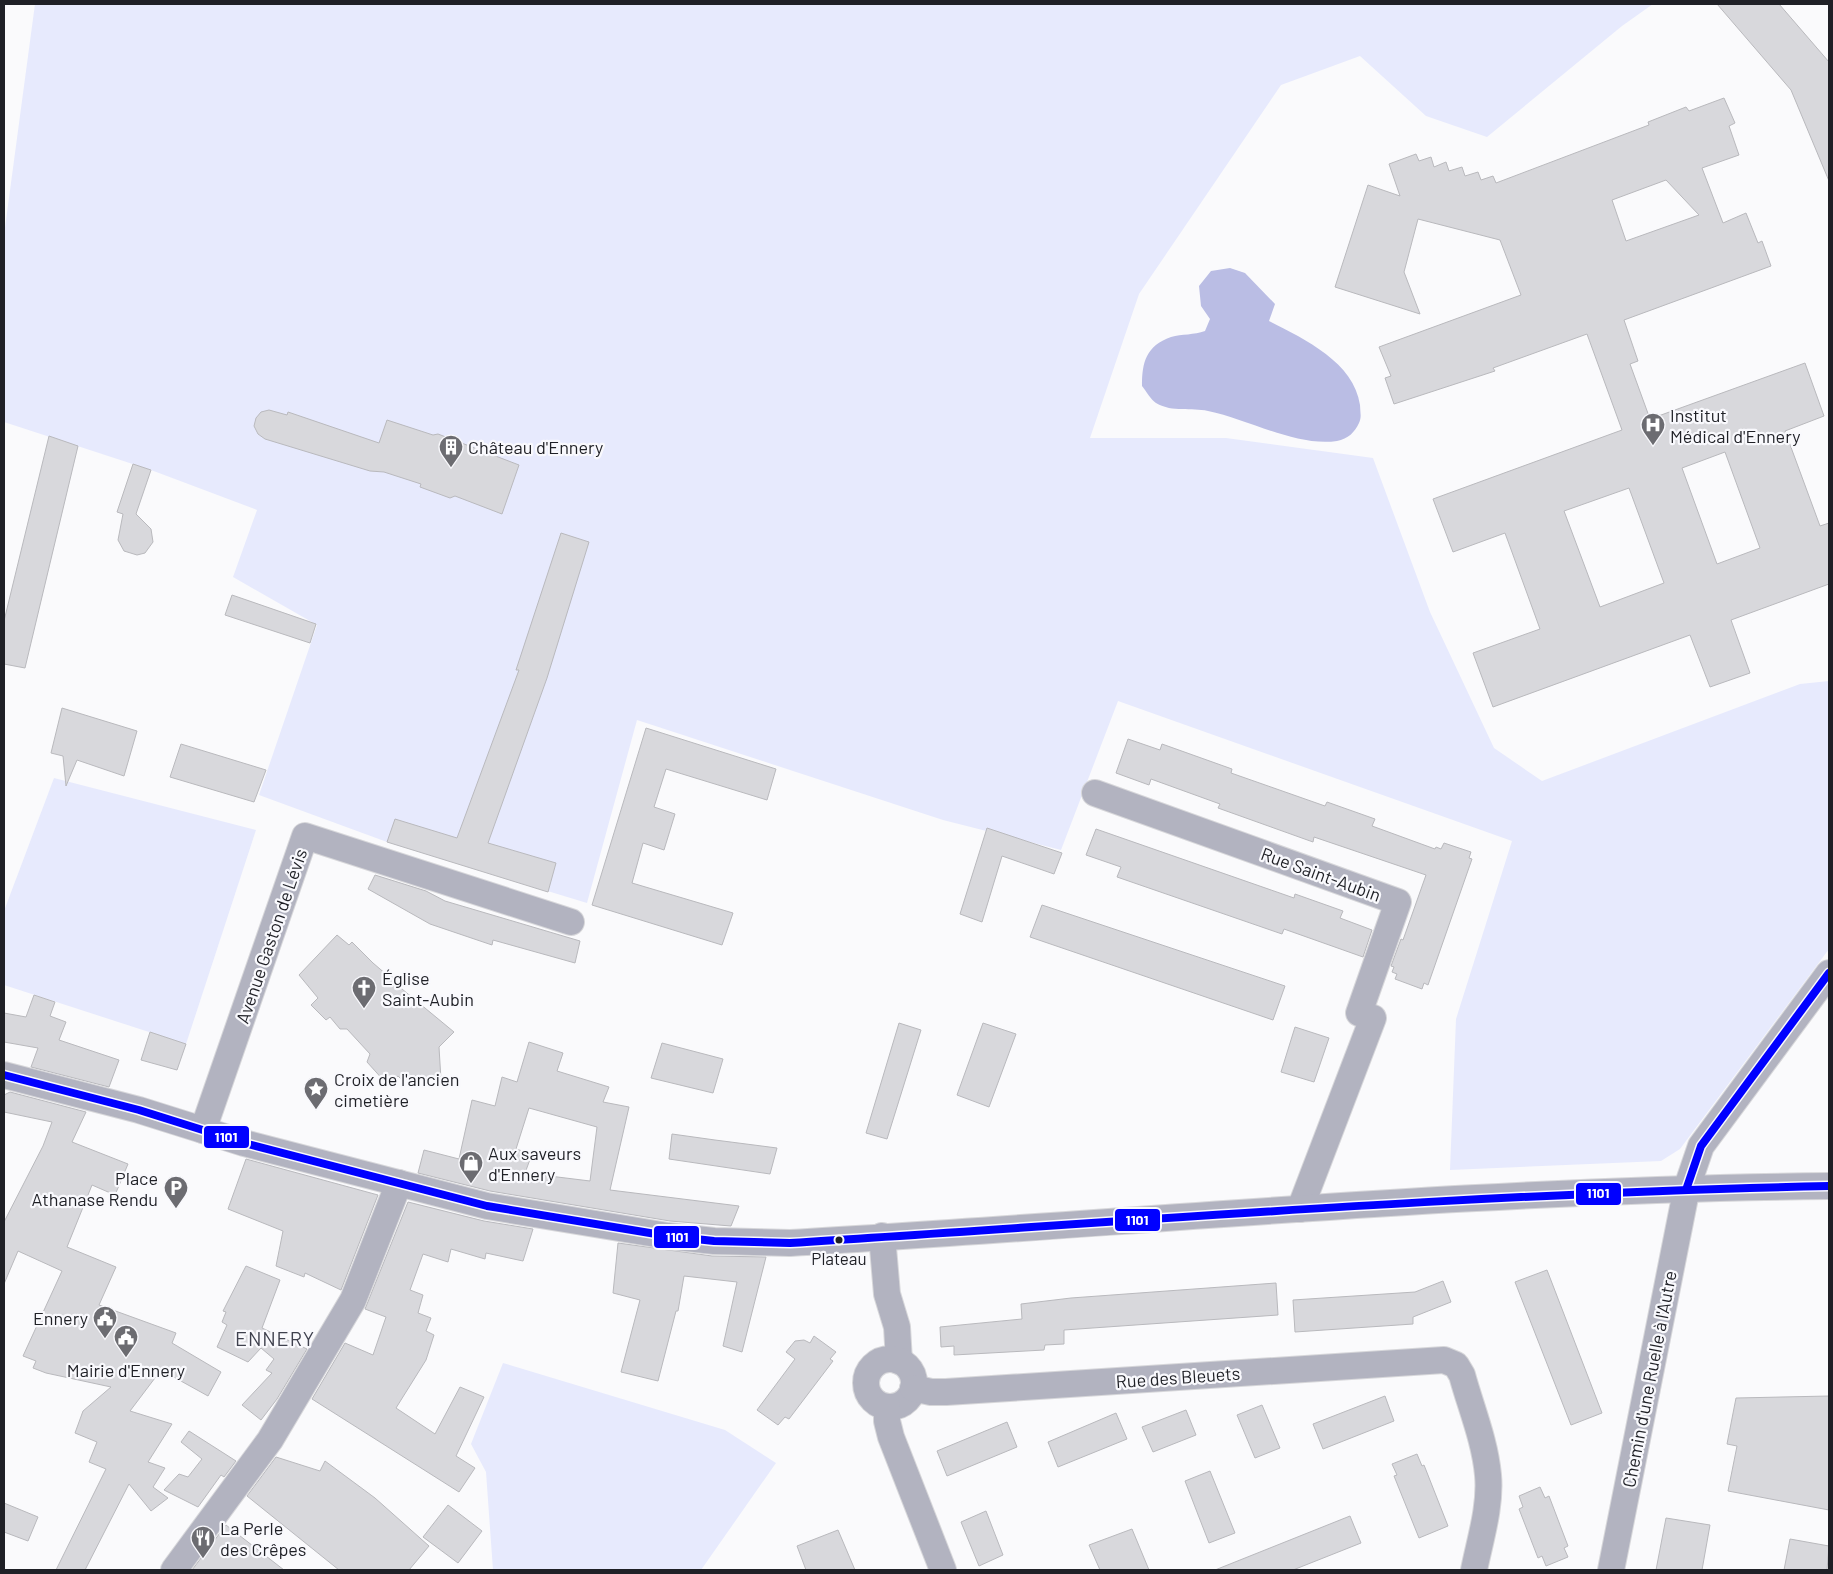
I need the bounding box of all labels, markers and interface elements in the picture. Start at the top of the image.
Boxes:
place label: Institut Médical d'Ennery [1670,404,1801,447]
hospital icon: Institut Médical d'Ennery [1640,412,1666,446]
building icon: Château d'Ennery [438,434,464,468]
place label: Château d'Ennery [468,436,603,458]
street label: Rue Saint-Aubin [1258,842,1384,906]
street label: Avenue Gaston de Lévis [231,846,311,1026]
place label: Église Saint-Aubin [382,967,474,1010]
church icon: Église Saint-Aubin [351,975,377,1009]
place label: Croix de l'ancien cimetière [334,1068,459,1111]
place icon: Croix de l'ancien cimetière [303,1076,329,1110]
line badge: 1101 [203,1125,250,1149]
text: 1101 [215,1128,237,1145]
place label: Aux saveurs d'Ennery [488,1142,581,1185]
shop icon: Aux saveurs d'Ennery [458,1150,484,1184]
place label: Place Athanase Rendu [31,1167,158,1210]
parking icon: Place Athanase Rendu [163,1175,189,1209]
line badge: 1101 [1575,1182,1622,1206]
text: 1101 [1587,1184,1609,1201]
line badge: 1101 [1114,1208,1161,1232]
text: 1101 [1126,1211,1148,1228]
line badge: 1101 [653,1225,700,1249]
text: 1101 [666,1228,688,1245]
marker: Plateau [834,1235,844,1245]
place label: Plateau [811,1248,867,1268]
street label: Chemin d'une Ruelle à l'Autre [1617,1269,1681,1489]
public building icon: Ennery [92,1305,118,1339]
place label: Ennery [33,1307,88,1329]
public building icon: Mairie d'Ennery [113,1324,139,1358]
district label: ENNERY [235,1326,315,1350]
place label: Mairie d'Ennery [67,1359,185,1381]
street label: Rue des Bleuets [1115,1362,1241,1392]
place label: La Perle des Crêpes [220,1517,306,1560]
restaurant icon: La Perle des Crêpes [190,1525,216,1559]

